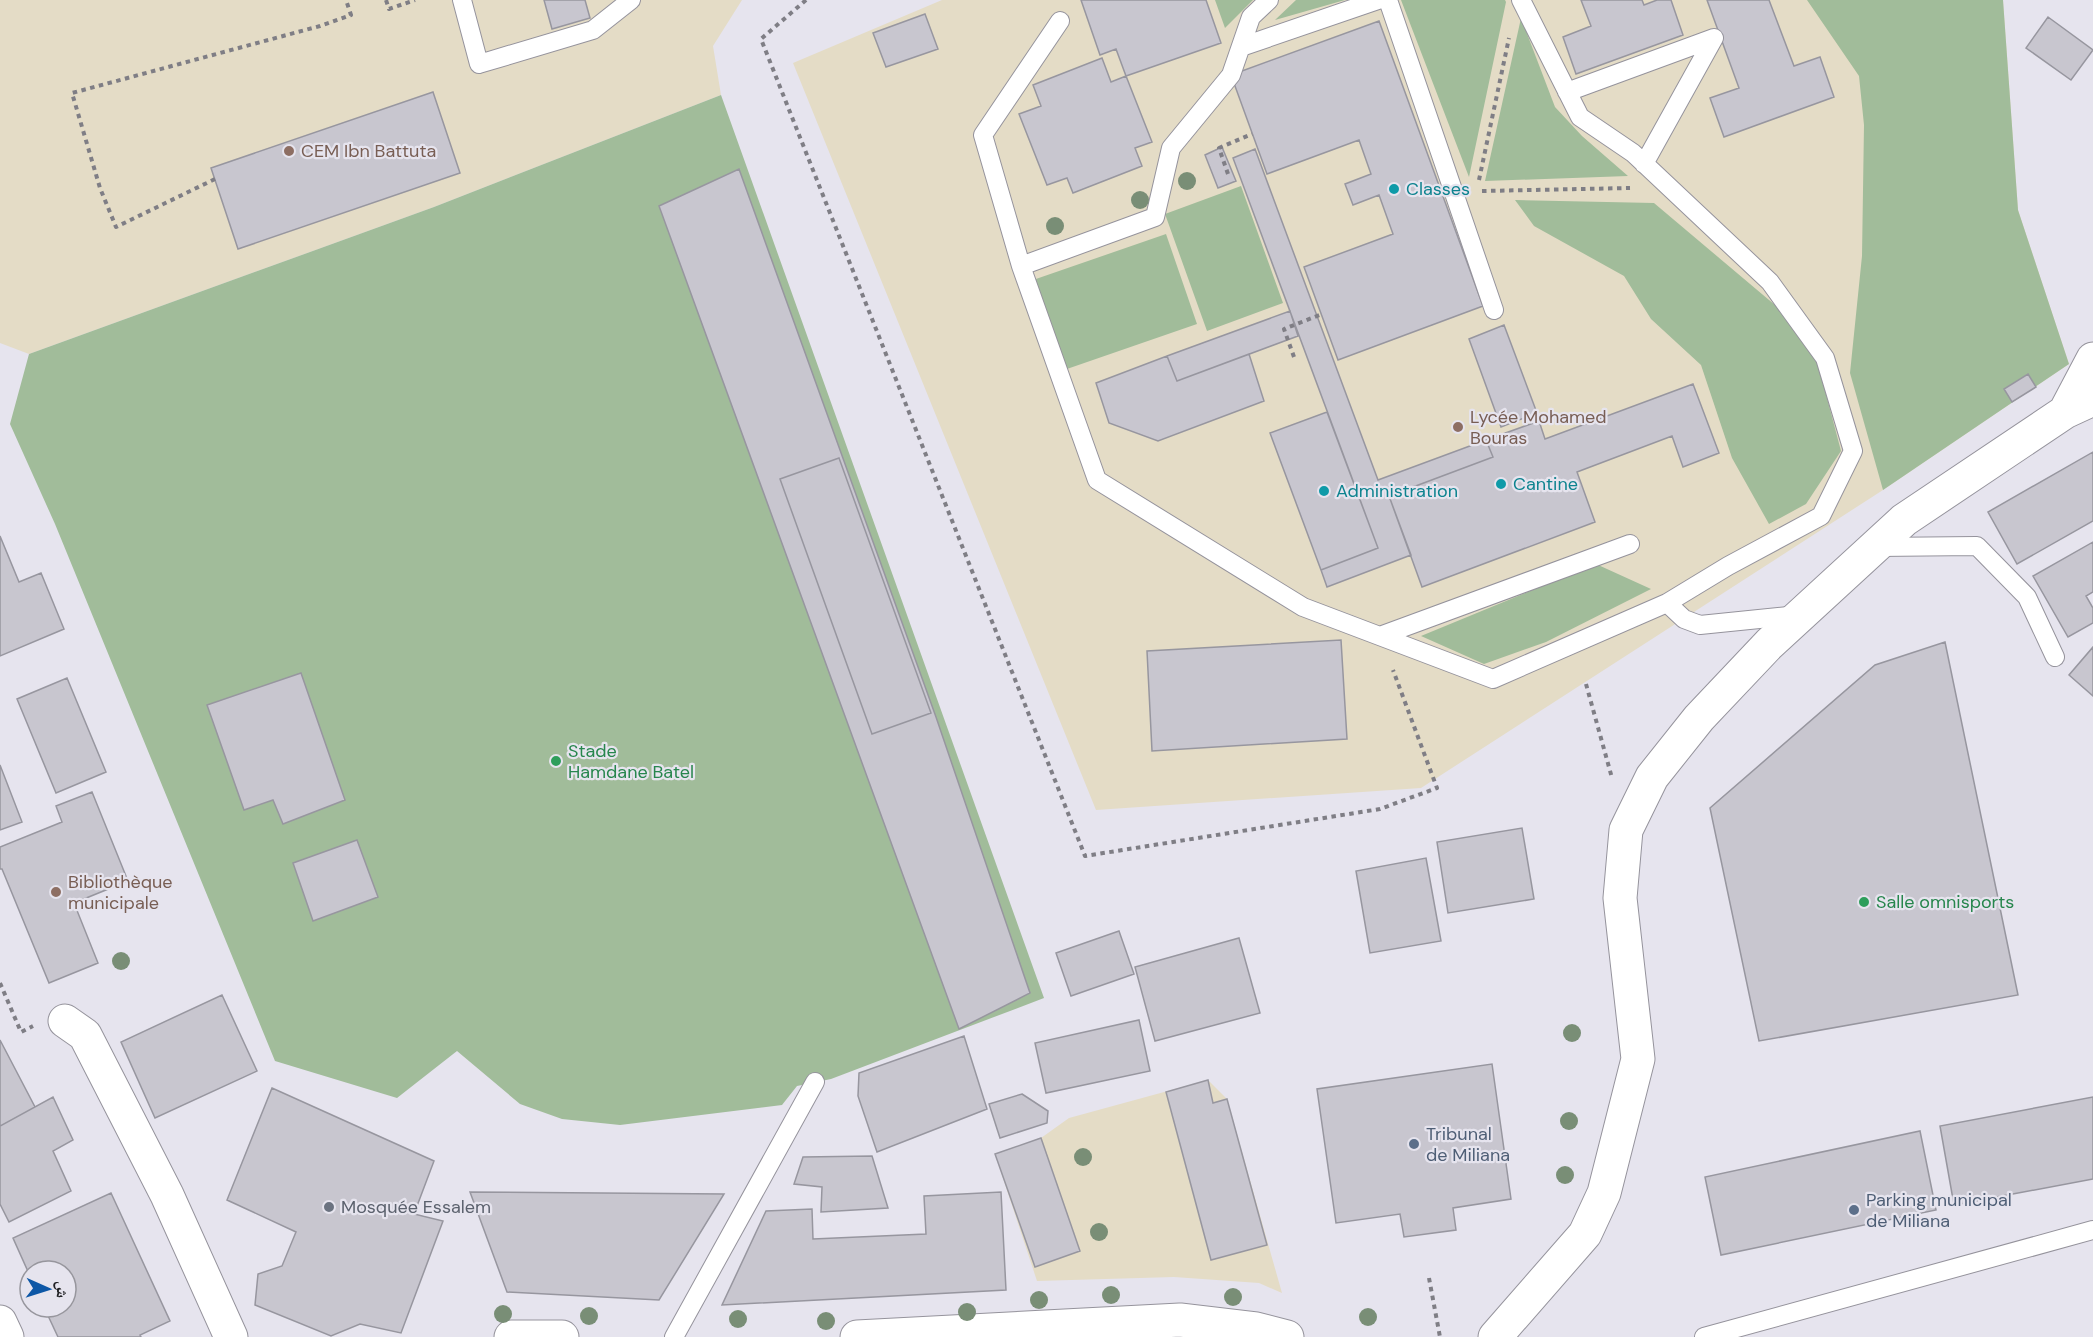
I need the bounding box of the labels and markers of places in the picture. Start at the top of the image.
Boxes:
place label: CEM Ibn Battuta [301,139,436,163]
marker: CEM Ibn Battuta [282,144,296,158]
place label: Classes [1406,177,1470,201]
marker: Classes [1387,182,1401,196]
place label: Lycée Mohamed Bouras [1470,405,1607,450]
marker: Lycée Mohamed Bouras [1451,420,1465,434]
place label: Cantine [1513,472,1578,496]
marker: Cantine [1494,477,1508,491]
place label: Administration [1336,479,1458,503]
marker: Administration [1317,484,1331,498]
place label: Stade Hamdane Batel [568,739,694,784]
marker: Stade Hamdane Batel [549,754,563,768]
place label: Bibliothèque municipale [68,870,173,915]
marker: Bibliothèque municipale [49,885,63,899]
place label: Salle omnisports [1876,890,2014,914]
marker: Salle omnisports [1857,895,1871,909]
place label: Tribunal de Miliana [1426,1122,1510,1167]
marker: Tribunal de Miliana [1407,1137,1421,1151]
place label: Parking municipal de Miliana [1866,1188,2012,1233]
place label: Mosquée Essalem [341,1195,491,1219]
marker: Mosquée Essalem [322,1200,336,1214]
marker: Parking municipal de Miliana [1847,1203,1861,1217]

